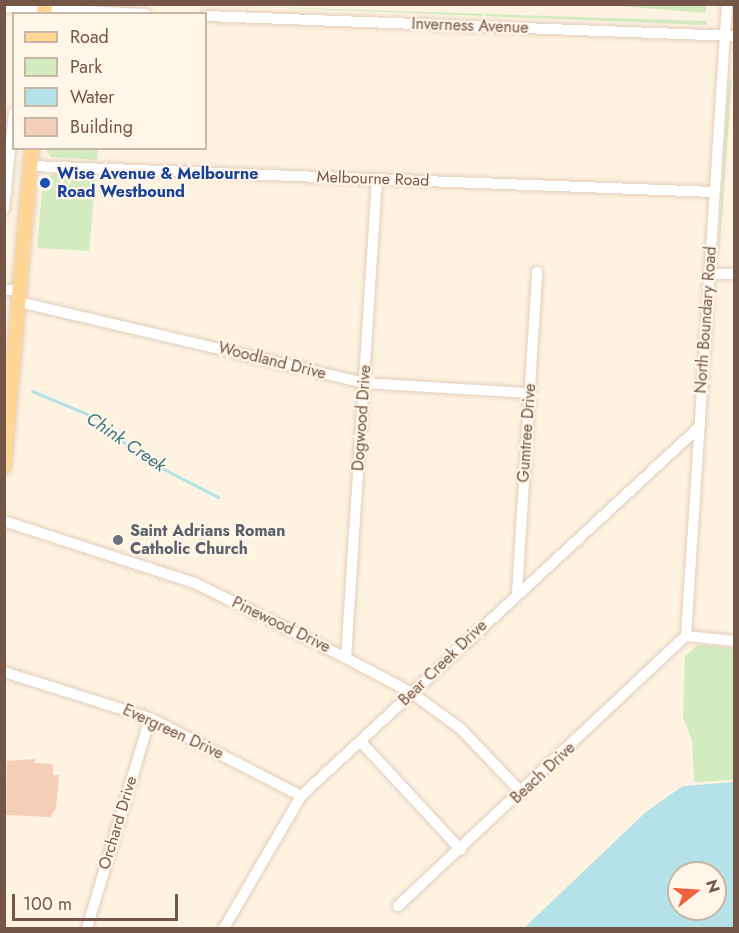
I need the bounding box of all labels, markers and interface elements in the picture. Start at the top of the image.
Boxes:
legend [12,12,207,150]
street label: Inverness Avenue [411,14,529,38]
text: Road [70,24,109,50]
text: Park [70,54,102,80]
text: Water [70,84,114,110]
text: Building [70,114,133,140]
place label: Wise Avenue & Melbourne Road Westbound [57,164,258,202]
street label: Melbourne Road [316,167,430,191]
marker: Wise Avenue & Melbourne Road Westbound [38,176,52,190]
street label: North Boundary Road [691,246,721,394]
street label: Woodland Drive [216,338,328,384]
street label: Dogwood Drive [349,364,375,472]
street label: Gumtree Drive [514,383,540,483]
water label: Chink Creek [82,408,170,476]
place label: Saint Adrians Roman Catholic Church [130,521,285,559]
marker: Saint Adrians Roman Catholic Church [111,533,125,547]
street label: Pinewood Drive [229,593,333,657]
street label: Bear Creek Drive [395,616,491,710]
street label: Evergreen Drive [120,700,226,764]
street label: Beach Drive [507,738,579,808]
street label: Orchard Drive [95,774,141,872]
north arrow [667,861,727,921]
text: N [700,877,726,896]
scale bar [15,882,182,920]
text: 100 m [23,891,72,917]

